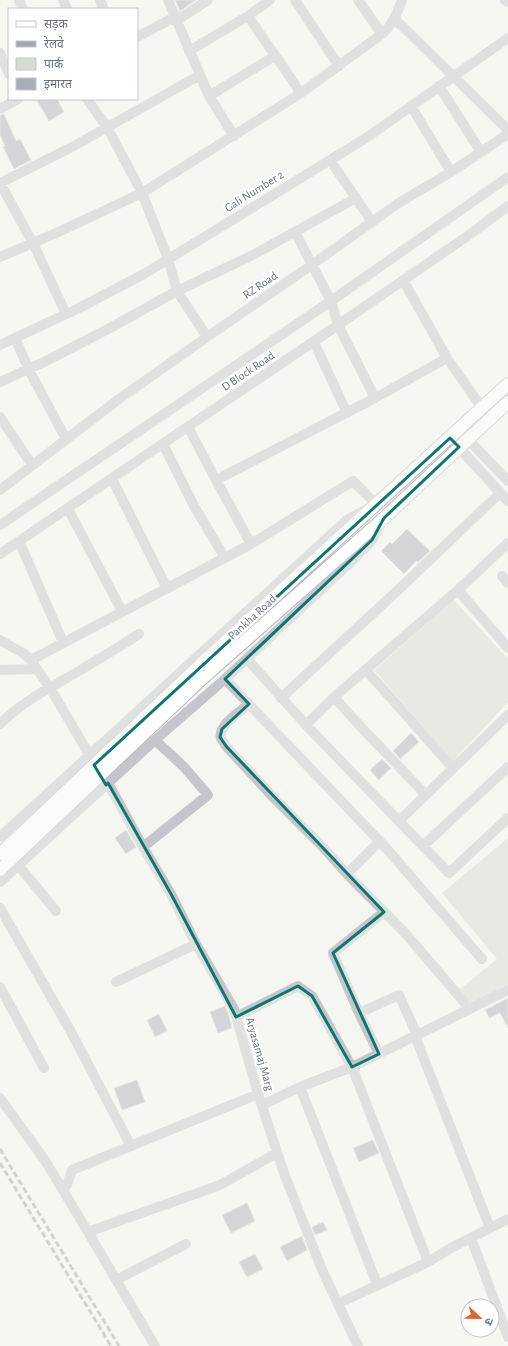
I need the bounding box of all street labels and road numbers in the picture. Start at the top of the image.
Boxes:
street label: Gali Number 2 [222,168,286,214]
street label: RZ Road [241,269,279,301]
street label: D Block Road [219,349,277,393]
street label: Pankha Road [225,592,279,642]
street label: Aryasamaj Marg [243,1016,276,1093]

